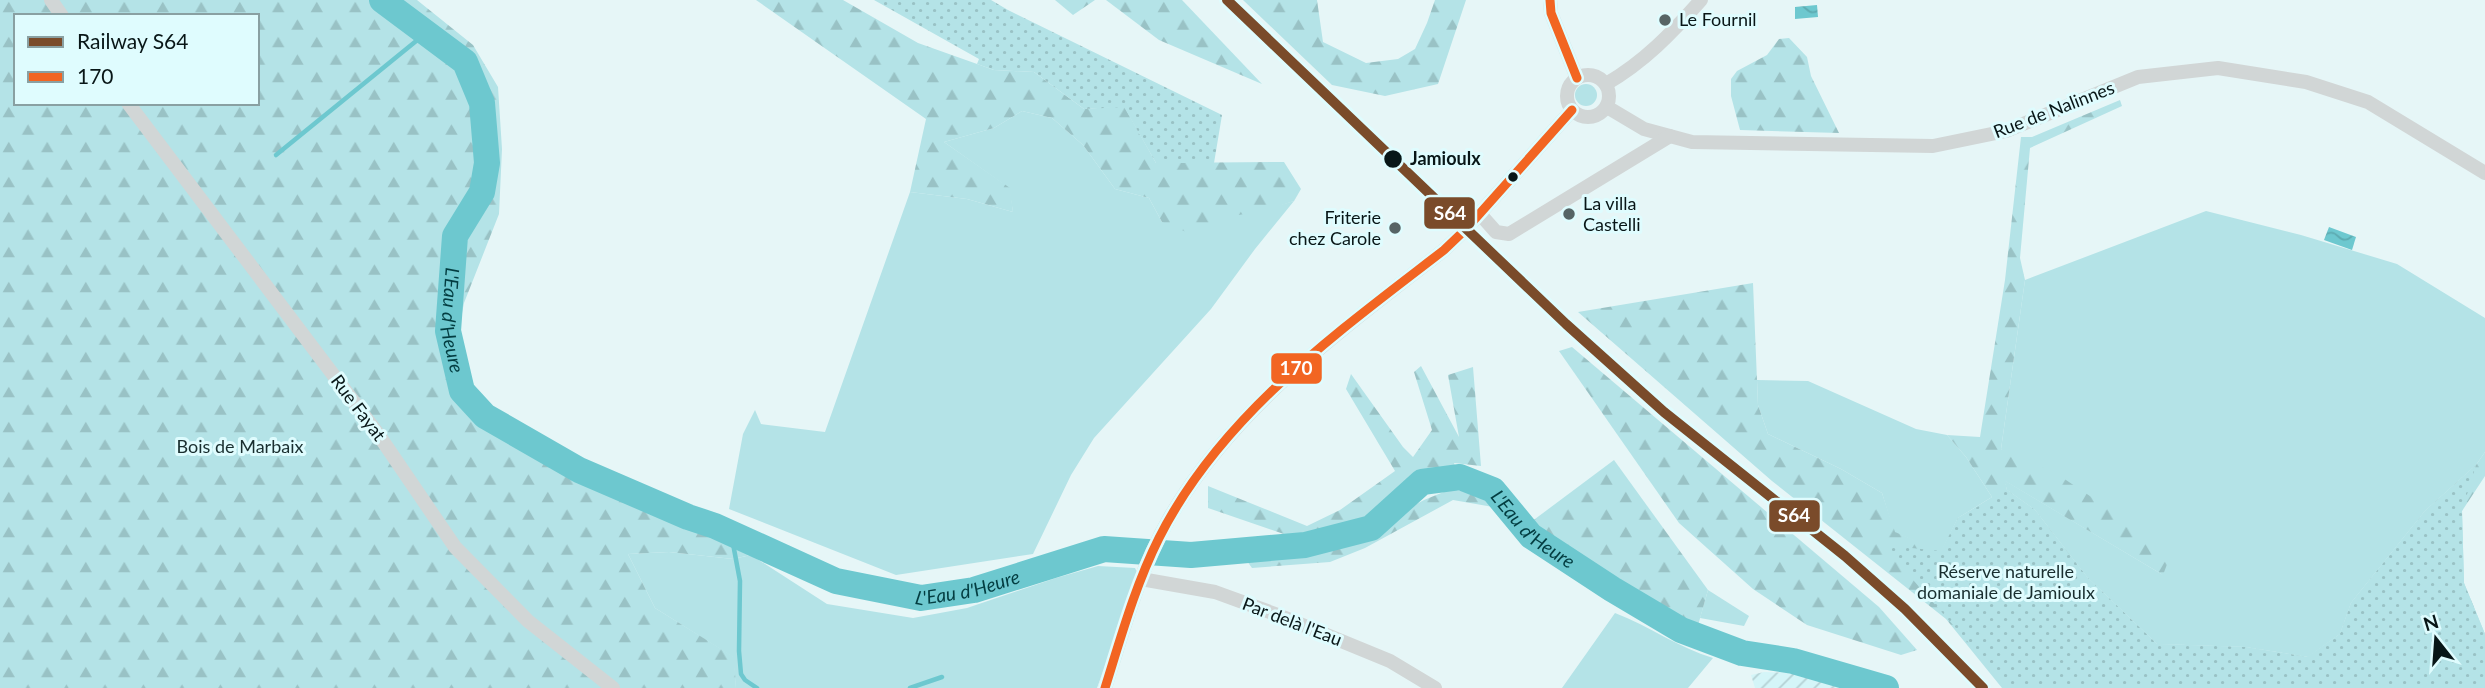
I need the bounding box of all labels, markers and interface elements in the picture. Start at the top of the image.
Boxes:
place label: Le Fournil [1679,8,1757,30]
marker: Le Fournil [1657,12,1673,28]
legend [14,14,259,105]
text: Railway S64 [77,28,188,53]
text: 170 [77,63,114,88]
street label: Rue de Nalinnes [1990,76,2117,142]
place label: Jamioulx [1410,147,1481,169]
marker: Jamioulx [1382,148,1404,170]
unlabelled marker [1506,170,1520,184]
place label: La villa Castelli [1583,192,1641,235]
line badge: S64 [1423,196,1476,230]
text: S64 [1434,201,1466,224]
place label: Friterie chez Carole [1289,206,1381,249]
marker: La villa Castelli [1561,206,1577,222]
marker: Friterie chez Carole [1387,220,1403,236]
water label: L'Eau d'Heure [436,267,469,375]
line badge: 170 [1270,352,1323,385]
text: 170 [1279,356,1313,379]
street label: Rue Fayat [327,370,391,445]
park label: Bois de Marbaix [177,435,303,457]
water label: L'Eau d'Heure [1487,485,1580,573]
line badge: S64 [1768,499,1821,533]
text: S64 [1778,503,1810,526]
park label: Réserve naturelle domaniale de Jamioulx [1917,560,2095,603]
water label: L'Eau d'Heure [913,564,1022,609]
street label: Par delà l'Eau [1239,592,1345,650]
north arrow [2401,604,2471,674]
text: N [2421,609,2441,635]

